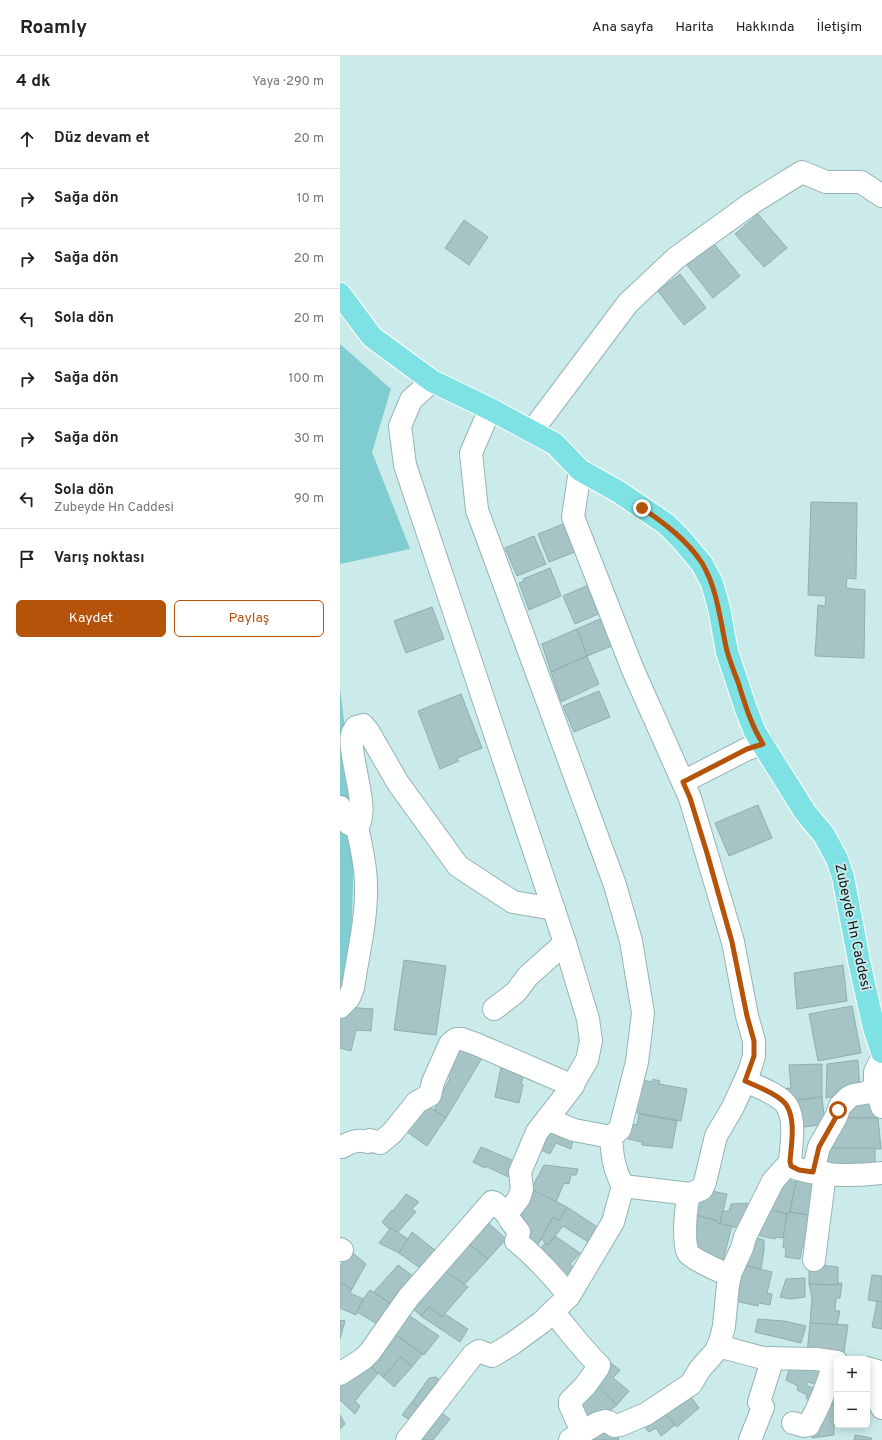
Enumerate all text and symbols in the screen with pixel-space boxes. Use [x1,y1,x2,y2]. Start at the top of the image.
text: Roamly [20,16,87,40]
text: Ana sayfa [592,19,653,36]
text: Harita [675,19,714,36]
text: Hakkında [736,19,794,36]
text: İletişim [816,19,862,36]
text: 4 dk [16,71,51,93]
text: Yaya · 290 m [252,74,324,90]
icon: ahead [16,128,38,150]
text: Düz devam et [54,129,150,148]
text: 20 m [294,131,324,147]
icon: right [16,188,38,210]
text: Sağa dön [54,189,119,208]
text: 10 m [297,191,324,207]
icon: right [16,248,38,270]
text: Sağa dön [54,249,119,268]
text: 20 m [294,251,324,267]
icon: left [16,308,38,330]
text: Sola dön [54,309,114,328]
text: 20 m [294,311,324,327]
icon: right [16,368,38,390]
text: Sağa dön [54,369,119,388]
text: 100 m [288,371,324,387]
icon: right [16,428,38,450]
text: Sağa dön [54,429,119,448]
text: 30 m [294,431,324,447]
text: Sola dön [54,481,114,500]
icon: left [16,488,38,510]
text: 90 m [294,491,324,507]
route end [633,499,651,517]
text: Zubeyde Hn Caddesi [54,500,174,516]
icon: arrive [16,548,38,570]
text: Varış noktası [54,549,145,568]
button: Kaydet [16,600,166,637]
button: Paylaş [174,600,324,637]
street label: Zubeyde Hn Caddesi [830,862,874,992]
route start [829,1101,847,1119]
map controls [834,1356,870,1428]
button: + [834,1356,870,1392]
button: − [834,1392,870,1428]

